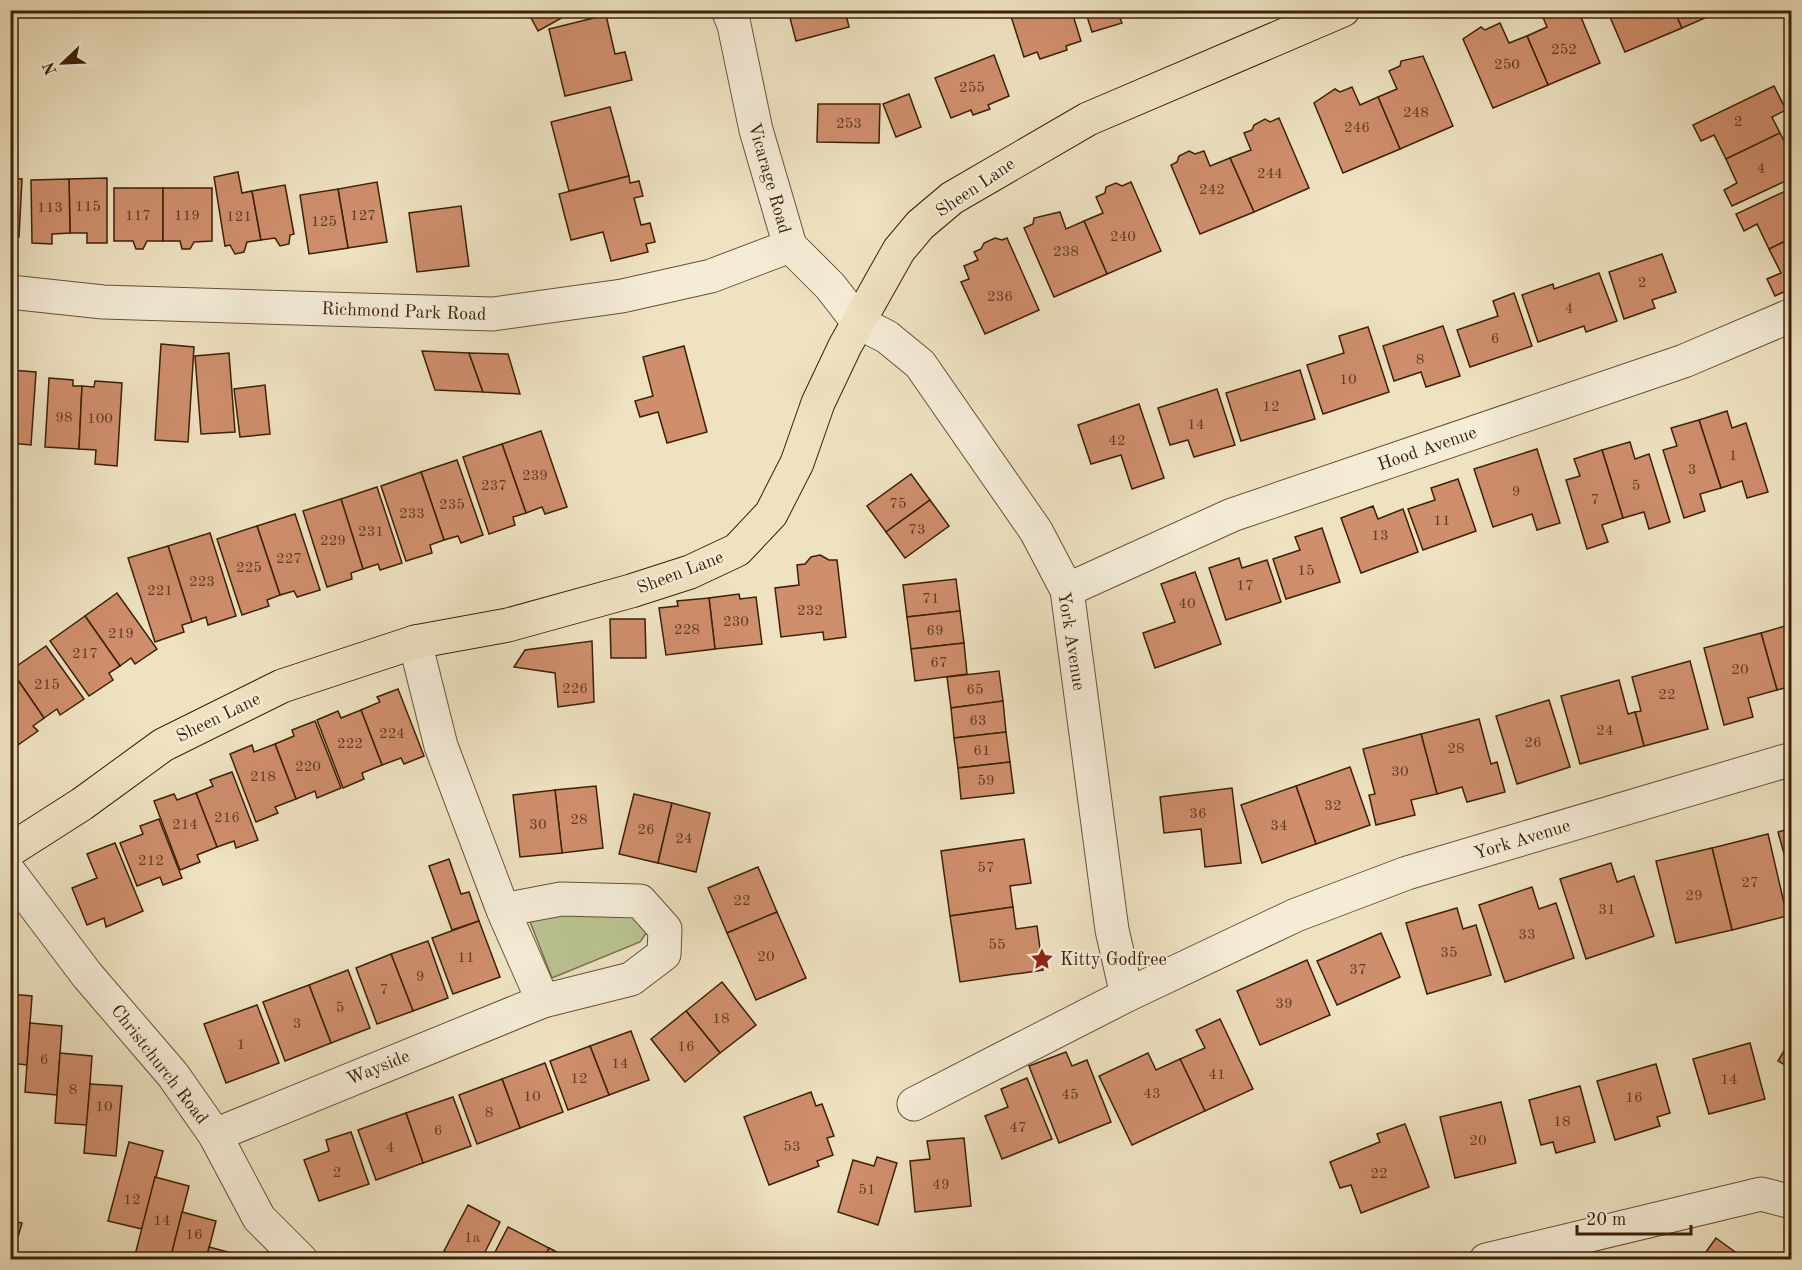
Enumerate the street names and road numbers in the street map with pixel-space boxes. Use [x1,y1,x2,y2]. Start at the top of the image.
street label: Vicarage Road [745,121,793,236]
street label: Sheen Lane [933,155,1018,221]
street label: Richmond Park Road [321,300,487,324]
street label: Hood Avenue [1375,424,1479,474]
street label: Sheen Lane [635,548,726,598]
street label: York Avenue [1054,591,1088,692]
street label: Sheen Lane [173,690,263,746]
street label: York Avenue [1472,817,1573,863]
street label: Christchurch Road [107,1002,211,1128]
street label: Wayside [344,1047,412,1089]

